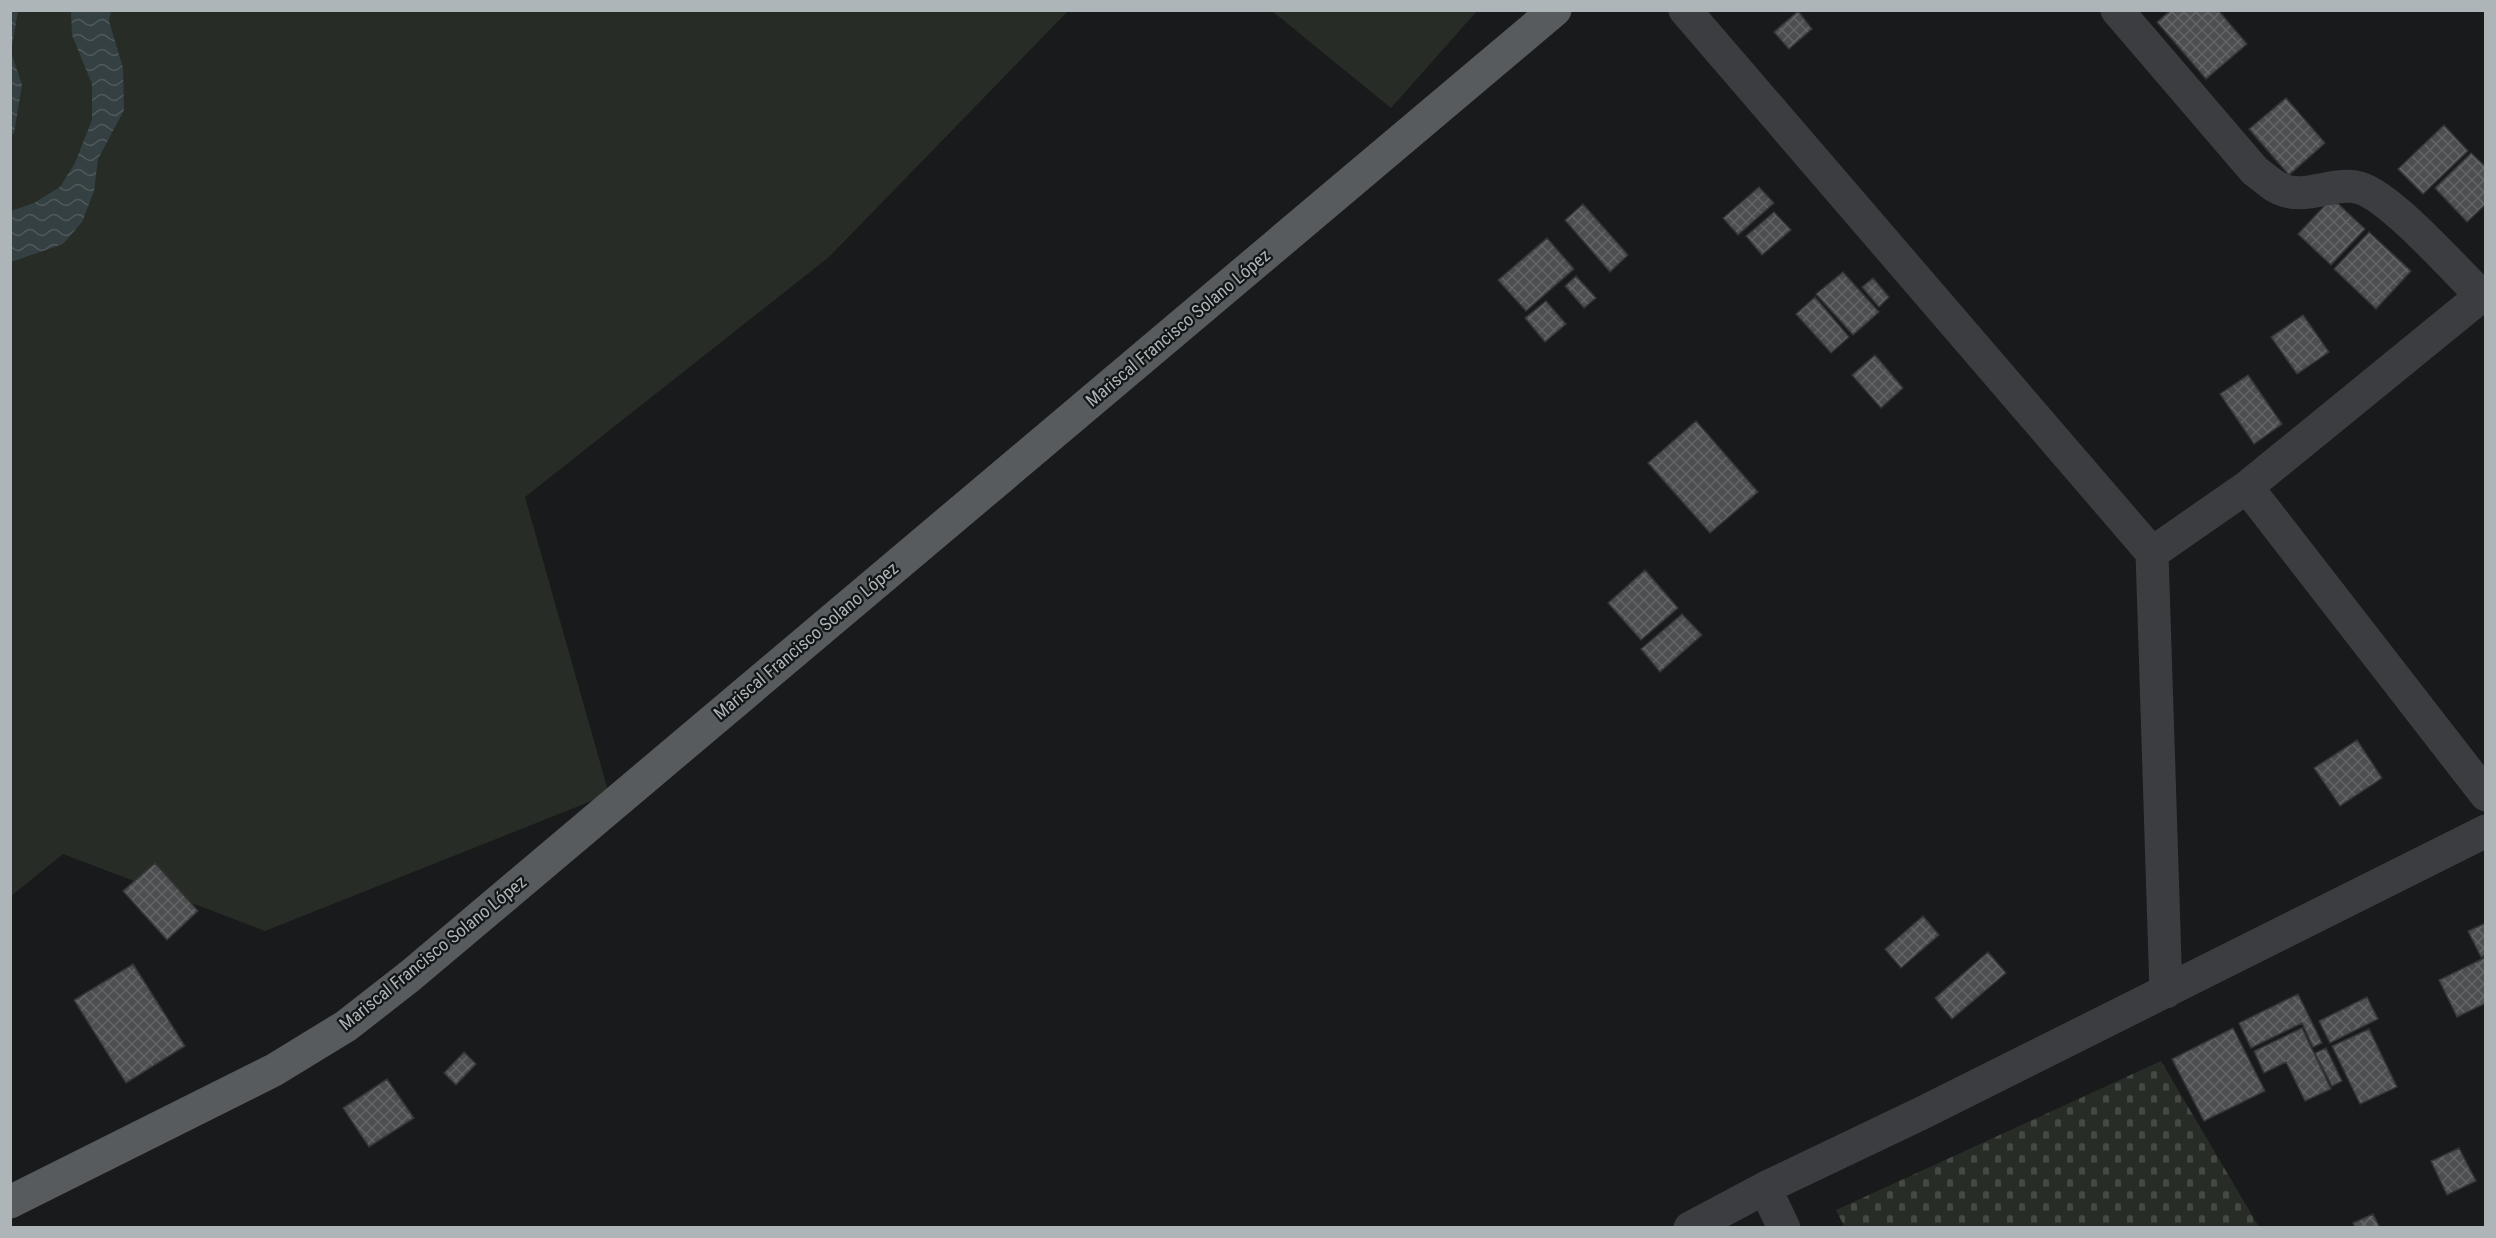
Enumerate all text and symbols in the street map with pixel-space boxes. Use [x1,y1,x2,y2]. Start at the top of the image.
street label: Mariscal Francisco Solano López [1081,244,1274,411]
street label: Mariscal Francisco Solano López [709,557,902,724]
street label: Mariscal Francisco Solano López [335,871,530,1034]

